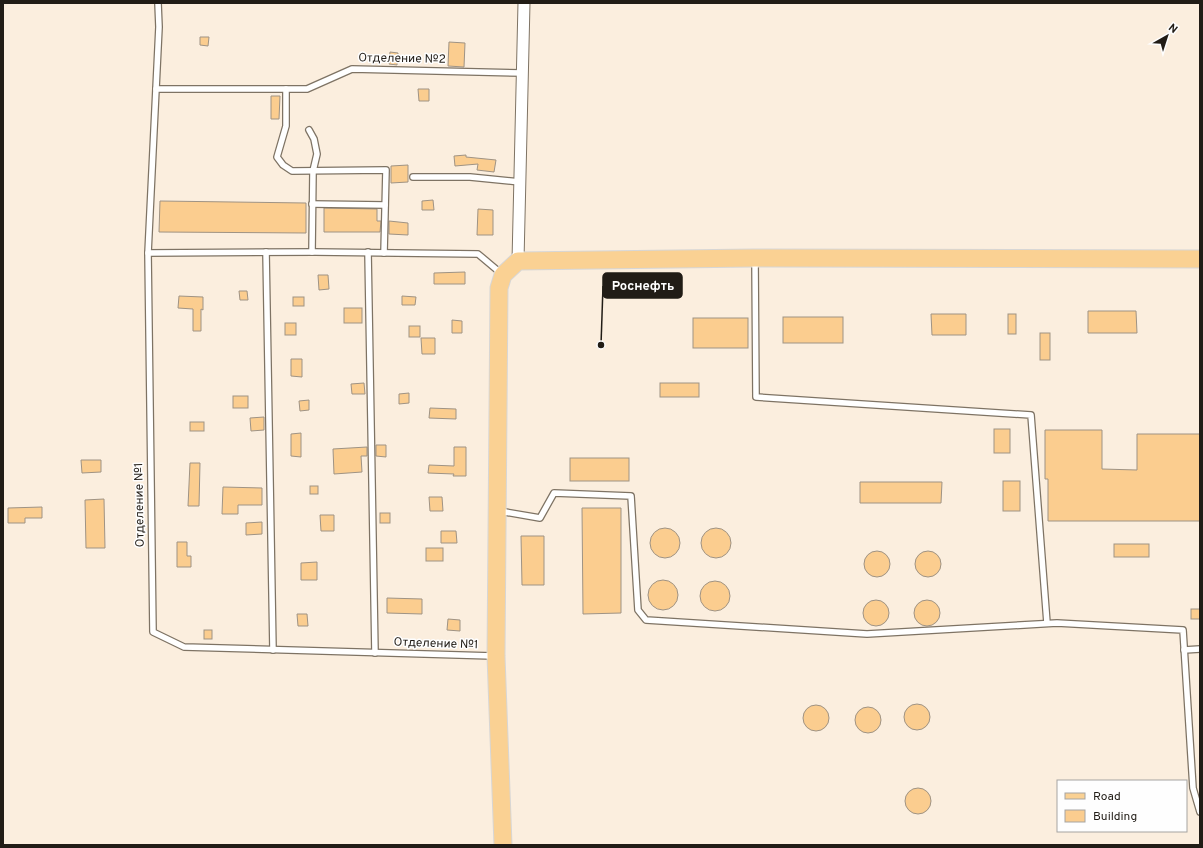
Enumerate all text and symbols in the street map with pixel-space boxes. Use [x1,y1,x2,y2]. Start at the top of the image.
north arrow [1147,16,1187,56]
text: N [1165,21,1180,37]
street label: Отделение №2 [358,50,446,68]
callout: Роснефть [603,273,682,298]
text: Роснефть [612,279,674,295]
street label: Отделение №1 [131,462,149,548]
street label: Отделение №1 [393,635,479,653]
legend [1057,780,1187,832]
text: Road [1093,789,1121,805]
text: Building [1093,809,1137,825]

